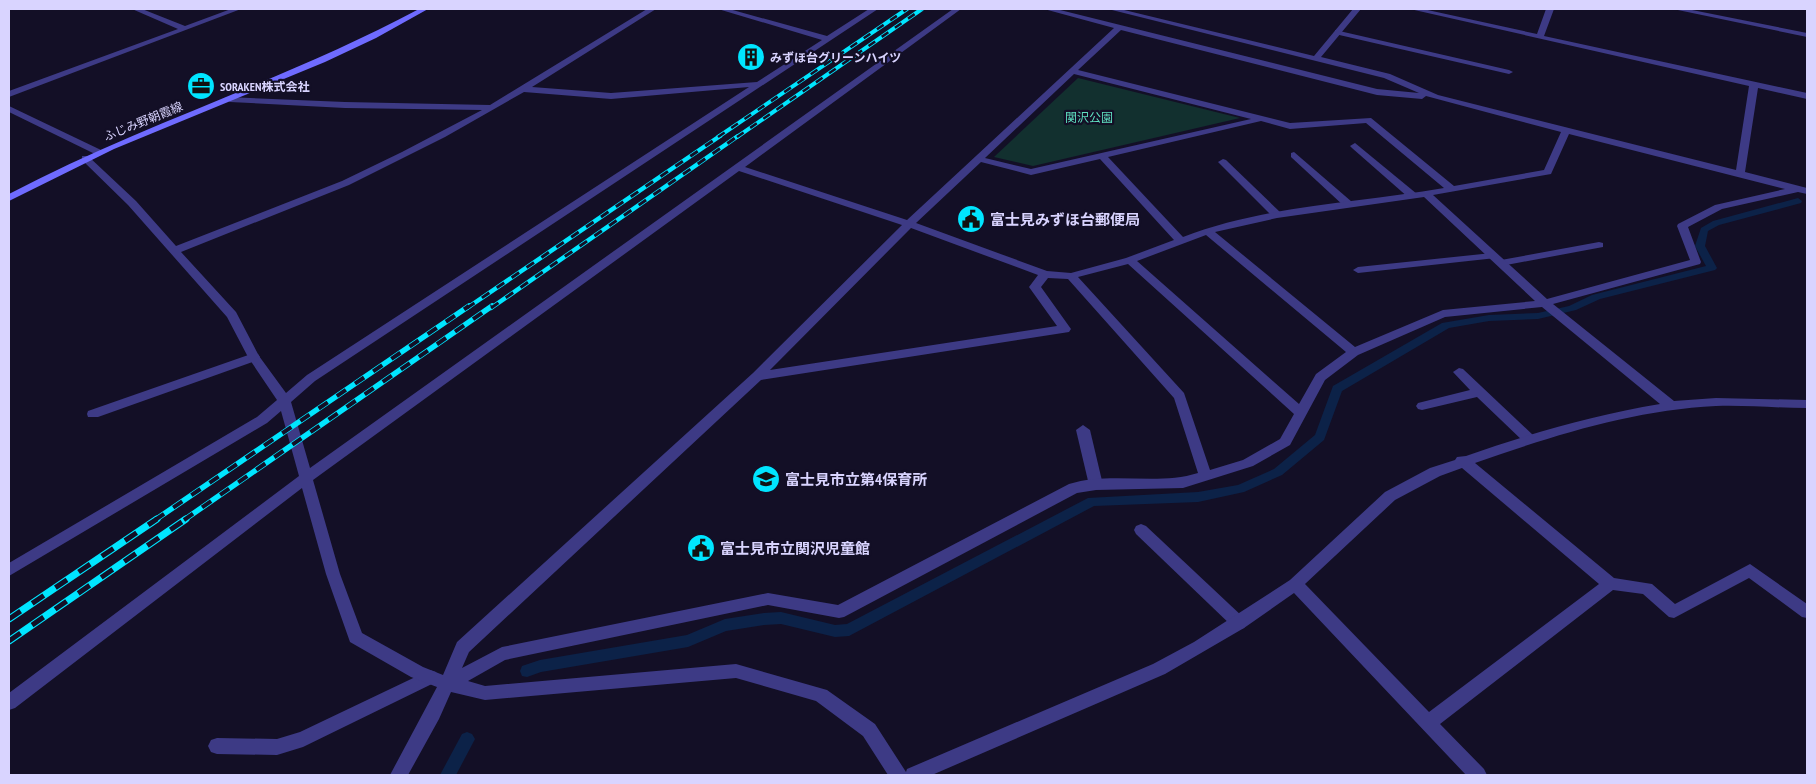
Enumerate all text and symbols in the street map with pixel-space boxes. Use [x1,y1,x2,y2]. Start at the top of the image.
building icon: みずほ台グリーンハイツ [736,42,766,72]
place label: みずほ台グリーンハイツ [770,50,901,65]
office icon: SORAKEN株式会社 [186,71,216,101]
place label: SORAKEN株式会社 [220,79,309,94]
street label: ふじみ野朝霞線 [101,98,185,144]
park label: 関沢公園 [1065,110,1113,125]
public building icon: 富士見みずほ台郵便局 [956,204,986,234]
place label: 富士見みずほ台郵便局 [990,210,1140,229]
school or university icon: 富士見市立第4保育所 [751,464,781,494]
place label: 富士見市立第4保育所 [785,470,927,489]
public building icon: 富士見市立関沢児童館 [686,533,716,563]
place label: 富士見市立関沢児童館 [720,539,870,558]

